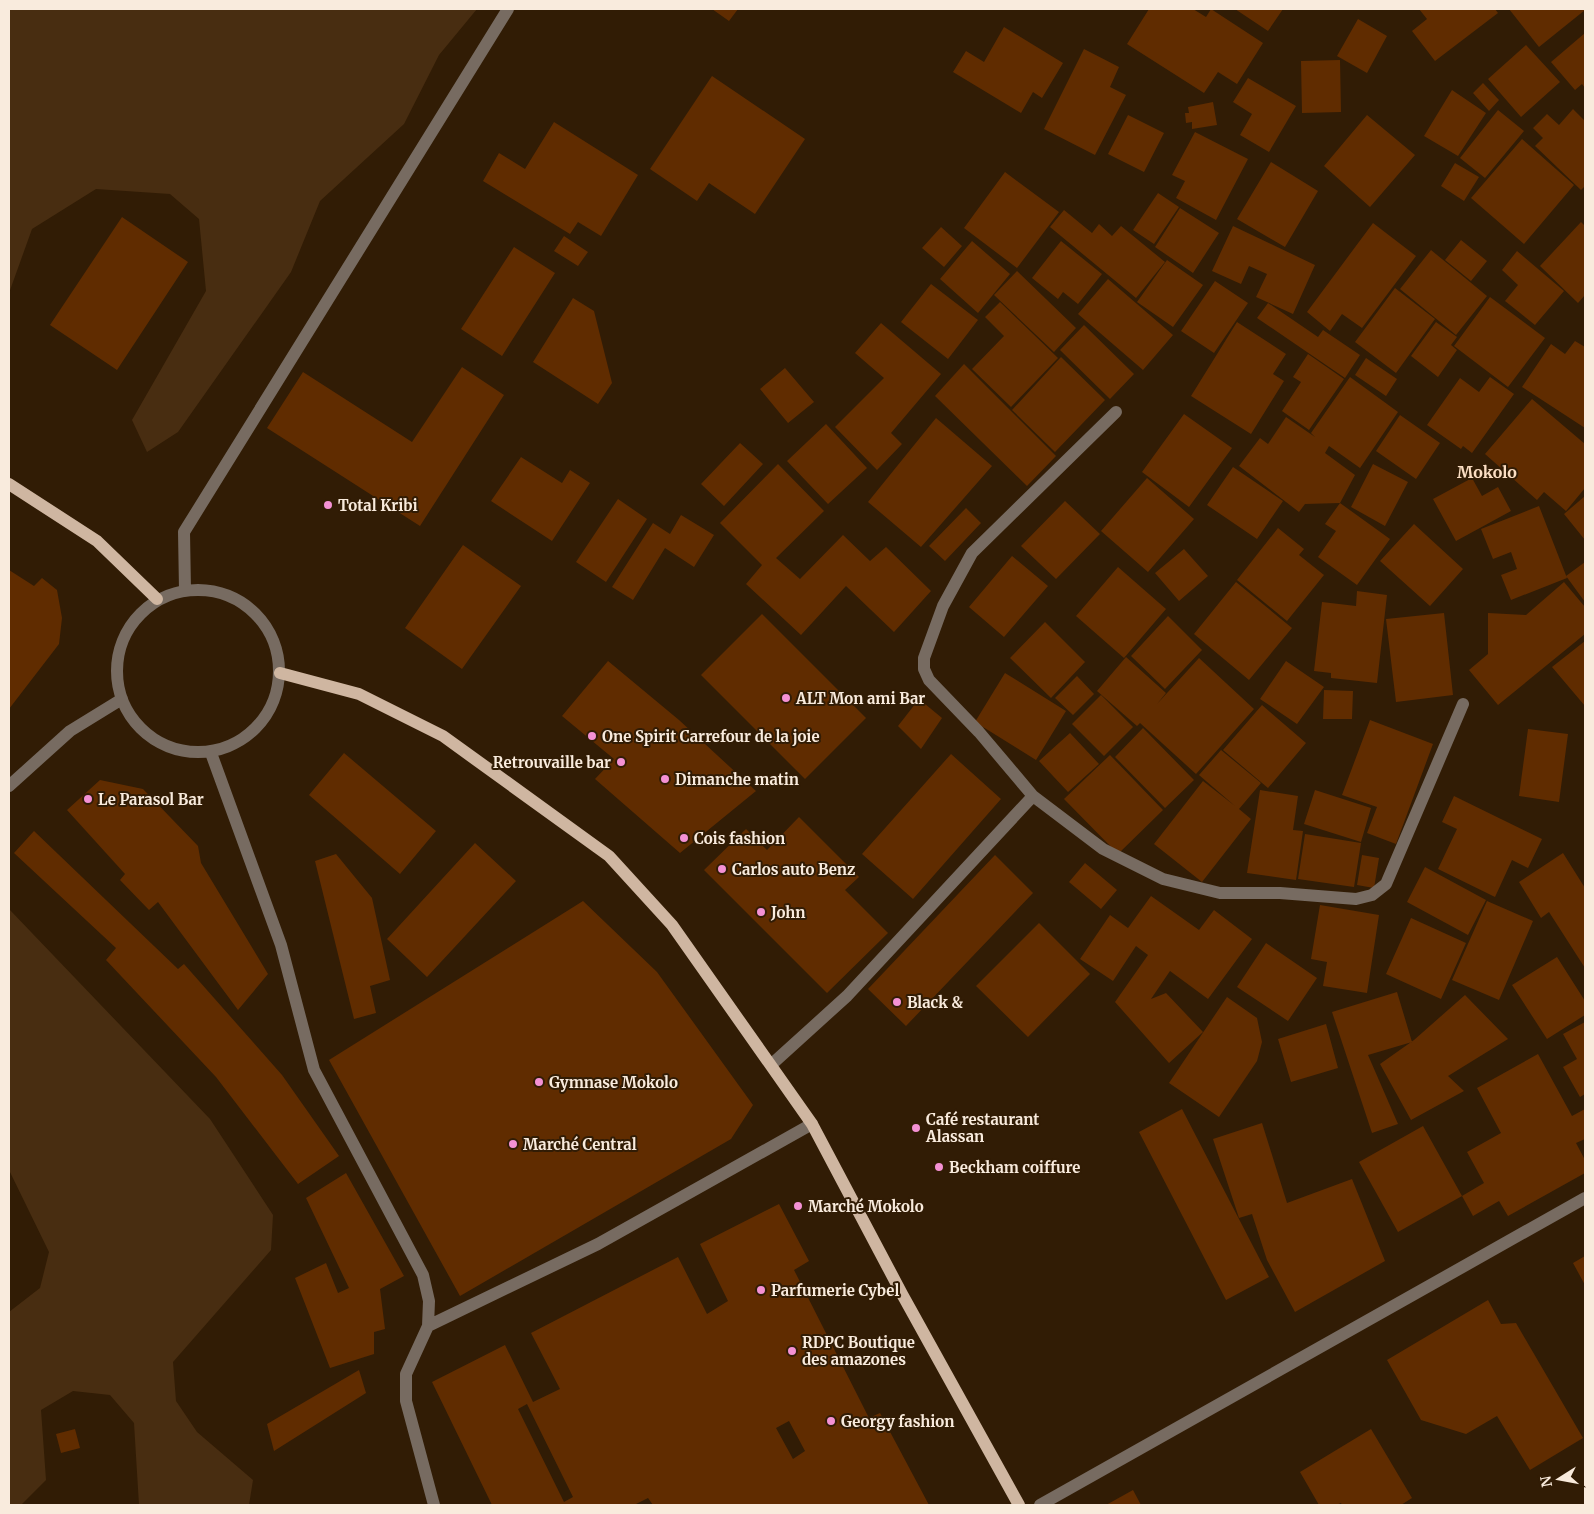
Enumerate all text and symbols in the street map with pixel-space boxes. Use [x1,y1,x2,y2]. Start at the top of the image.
district label: Mokolo [1457,462,1517,482]
place label: Total Kribi [338,496,418,515]
marker: Total Kribi [322,499,334,511]
place label: ALT Mon ami Bar [795,689,925,708]
marker: ALT Mon ami Bar [780,692,792,704]
place label: One Spirit Carrefour de la joie [602,727,820,746]
marker: One Spirit Carrefour de la joie [586,730,598,742]
place label: Retrouvaille bar [493,753,611,772]
marker: Retrouvaille bar [615,756,627,768]
place label: Dimanche matin [675,770,799,789]
marker: Dimanche matin [659,773,671,785]
place label: Le Parasol Bar [98,790,204,809]
marker: Le Parasol Bar [82,793,94,805]
place label: Cois fashion [694,829,785,848]
marker: Cois fashion [678,832,690,844]
place label: Carlos auto Benz [732,860,855,879]
marker: Carlos auto Benz [716,863,728,875]
place label: John [770,903,805,922]
marker: John [755,906,767,918]
place label: Black & [907,993,963,1012]
marker: Black & [891,996,903,1008]
place label: Gymnase Mokolo [549,1073,678,1092]
marker: Gymnase Mokolo [533,1076,545,1088]
place label: Café restaurant Alassan [925,1110,1039,1146]
marker: Café restaurant Alassan [910,1122,922,1134]
place label: Marché Central [523,1135,637,1154]
marker: Marché Central [507,1138,519,1150]
place label: Beckham coiffure [949,1158,1080,1177]
marker: Beckham coiffure [933,1161,945,1173]
place label: Marché Mokolo [808,1197,924,1216]
marker: Marché Mokolo [792,1200,804,1212]
place label: Parfumerie Cybel [771,1281,899,1300]
marker: Parfumerie Cybel [755,1284,767,1296]
place label: RDPC Boutique des amazones [802,1333,915,1369]
marker: RDPC Boutique des amazones [786,1345,798,1357]
place label: Georgy fashion [841,1412,954,1431]
marker: Georgy fashion [825,1415,837,1427]
north arrow [1534,1454,1584,1504]
text: N [1536,1474,1556,1489]

